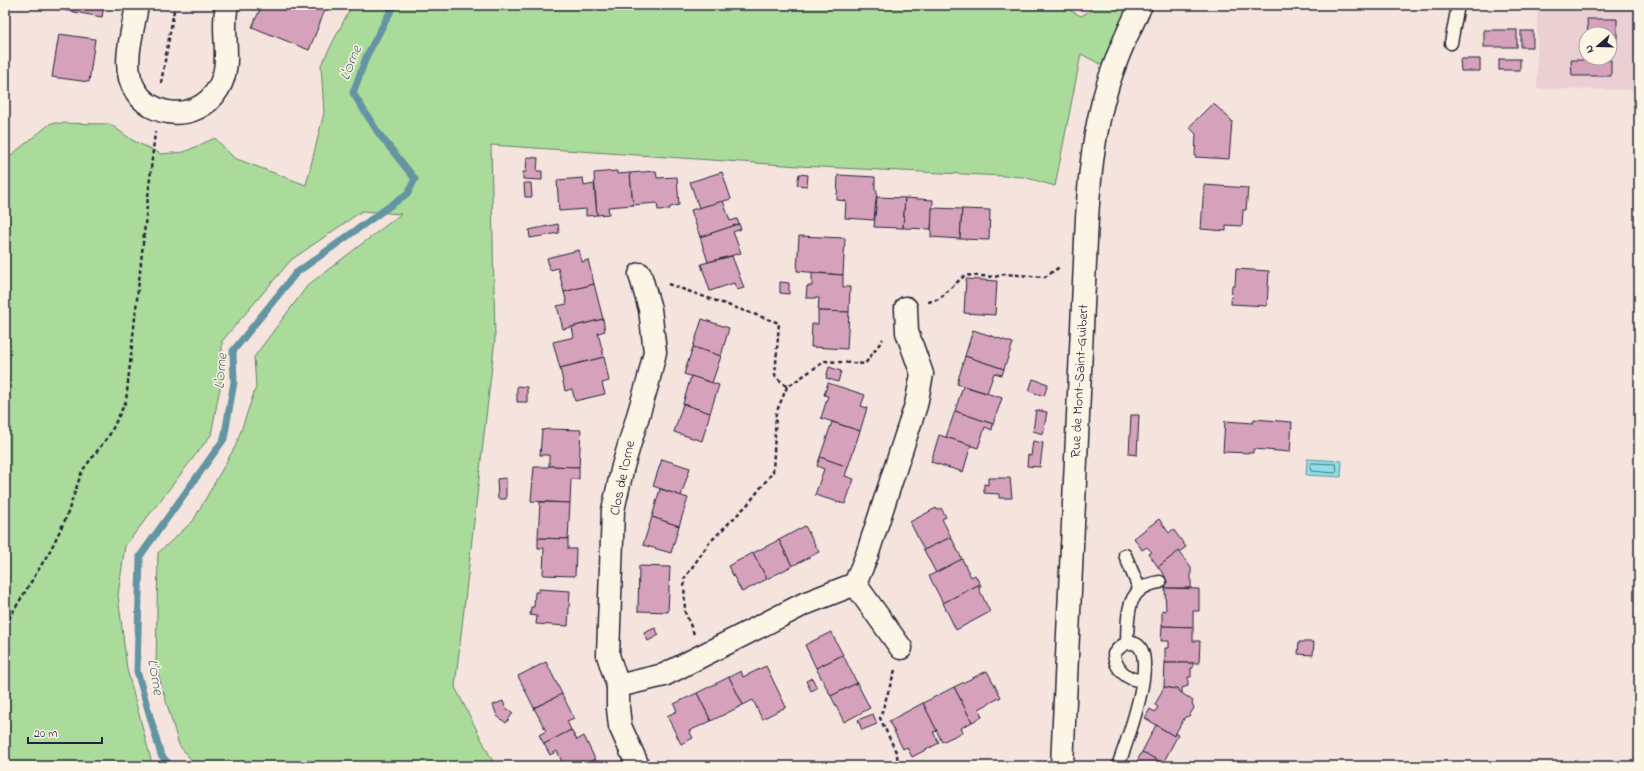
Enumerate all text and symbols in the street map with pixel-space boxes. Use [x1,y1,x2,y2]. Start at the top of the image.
north arrow [1578,26,1618,66]
water label: L'Orne [334,41,368,84]
text: N [1581,43,1598,55]
street label: Rue de Mont-Saint-Guibert [1065,303,1095,458]
water label: L'Orne [208,351,234,390]
street label: Clos de l'Orne [605,438,641,517]
water label: L'Orne [141,657,169,698]
scale bar [28,719,102,745]
text: 20 m [34,725,57,743]

